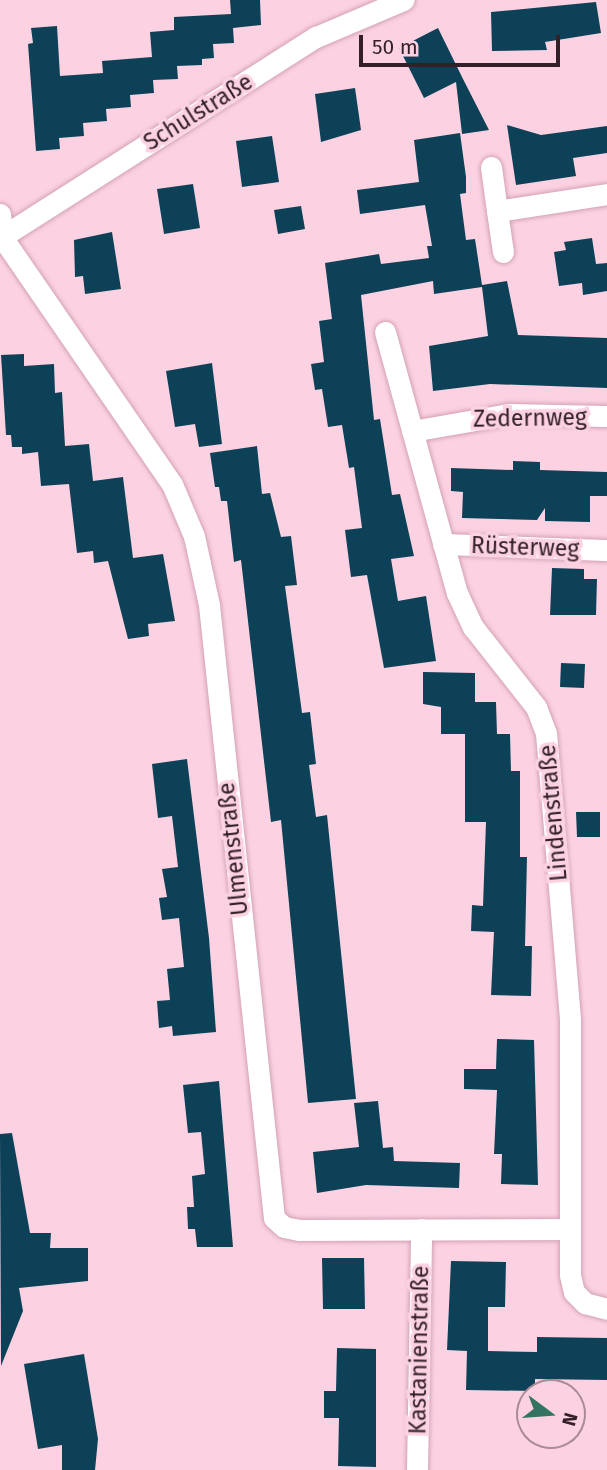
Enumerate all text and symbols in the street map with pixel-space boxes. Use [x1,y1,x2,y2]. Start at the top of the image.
scale bar [362,21,563,65]
text: 50 m [372,34,418,60]
street label: Schulstraße [139,68,257,156]
street label: Zedernweg [473,403,587,433]
street label: Rüsterweg [470,531,580,563]
street label: Lindenstraße [533,744,573,882]
street label: Ulmenstraße [212,781,254,917]
street label: Kastanienstraße [404,1265,434,1435]
north arrow [516,1379,586,1449]
text: N [557,1410,583,1429]

